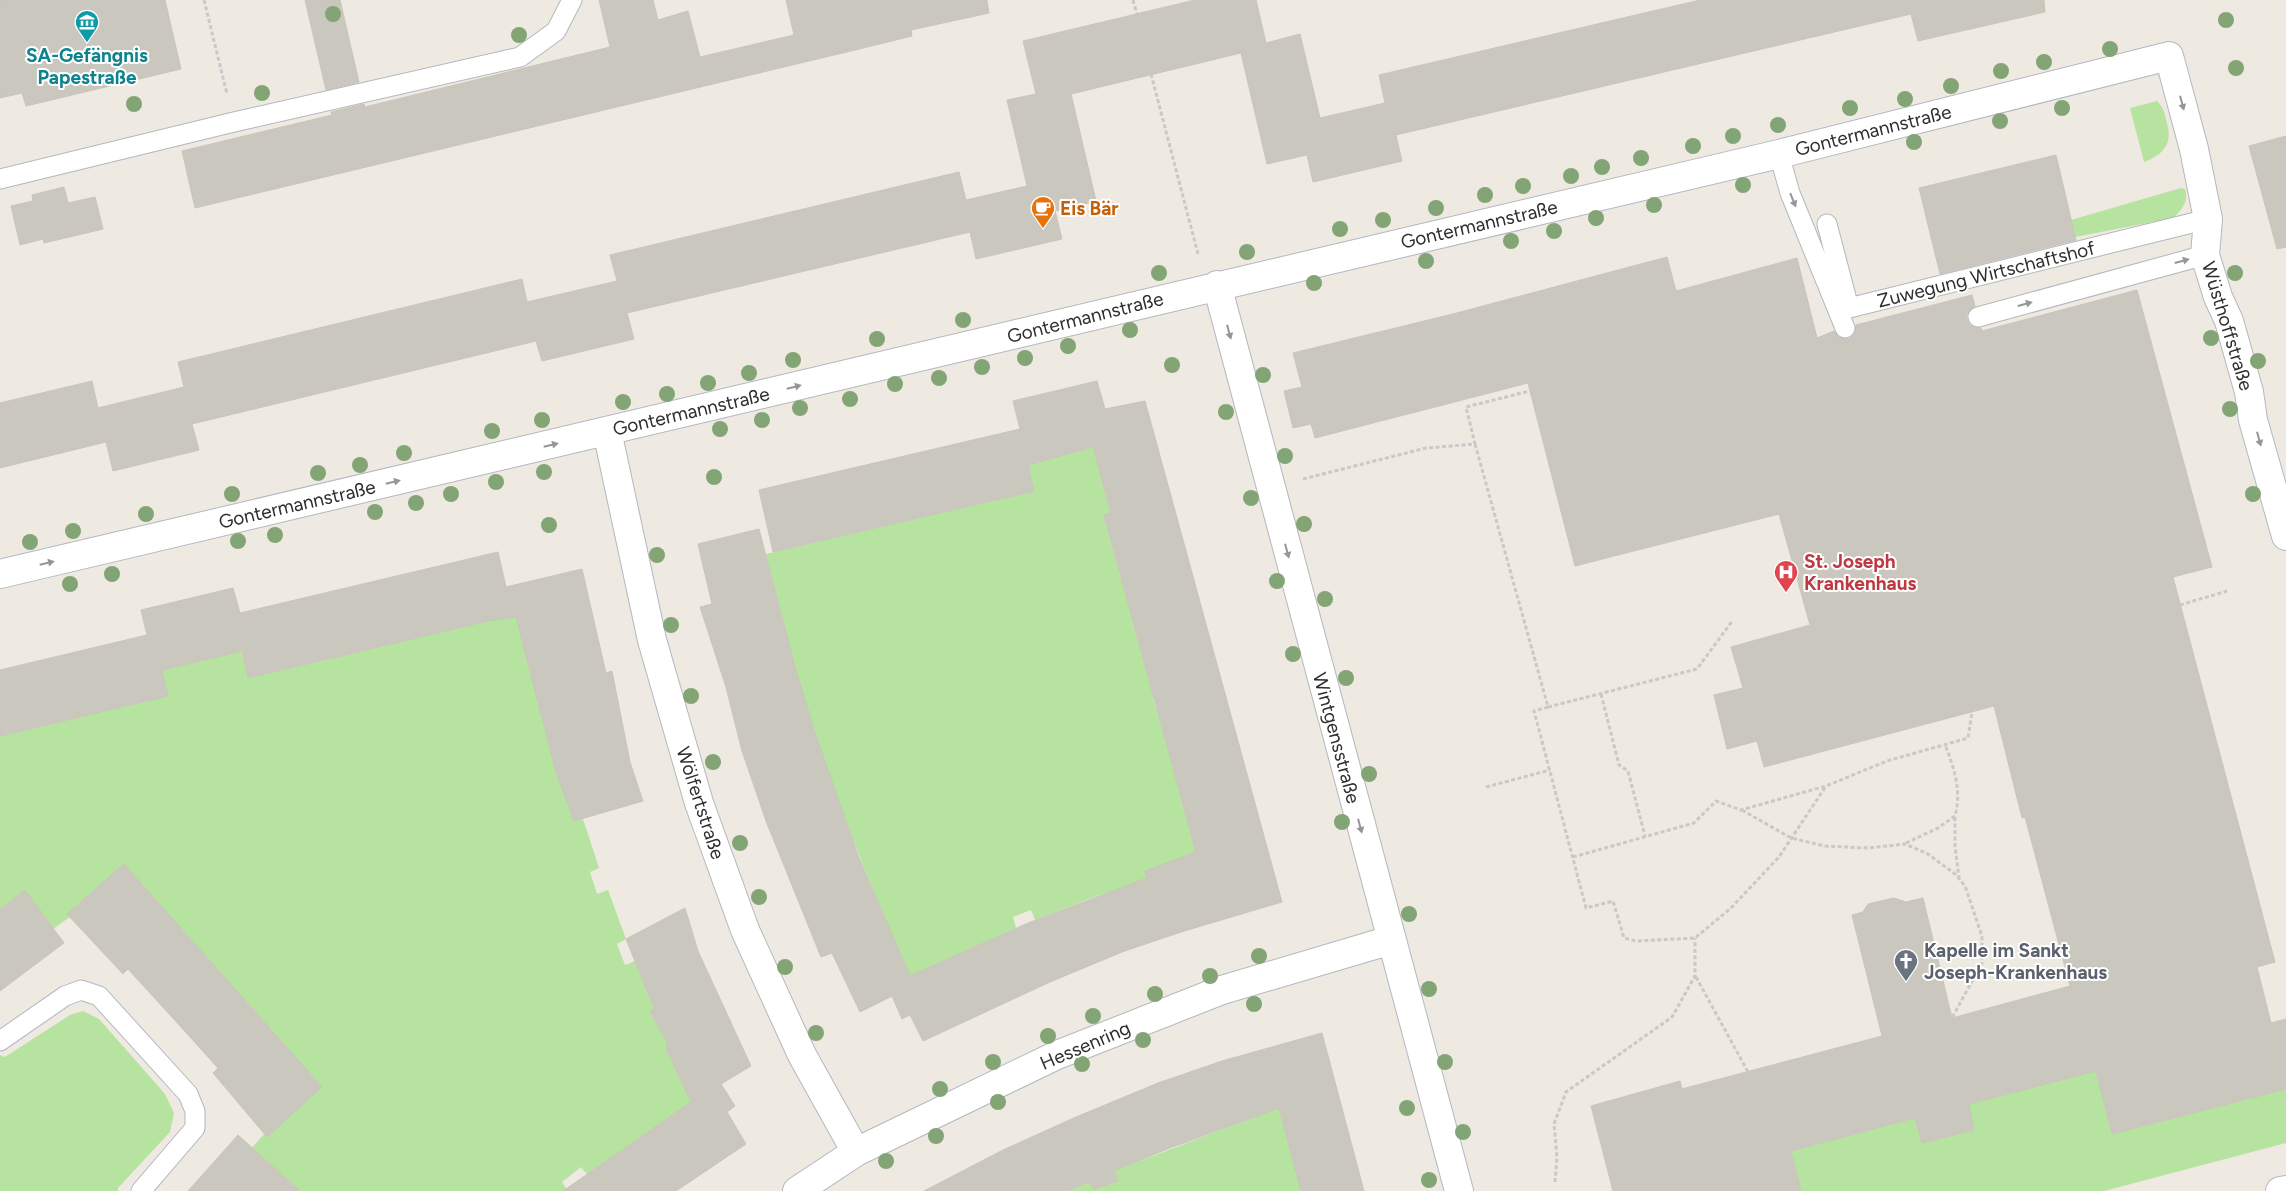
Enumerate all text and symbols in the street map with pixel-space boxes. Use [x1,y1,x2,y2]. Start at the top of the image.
museum icon: SA-Gefängnis Papestraße [74,9,100,43]
place label: SA-Gefängnis Papestraße [26,44,148,89]
one-way arrow [2178,95,2186,110]
street label: Gontermannstraße [1793,100,1954,161]
one-way arrow [1789,193,1797,208]
cafe icon: Eis Bär [1030,195,1056,229]
street label: Gontermannstraße [1398,195,1560,254]
place label: Eis Bär [1060,197,1118,220]
street label: Zuwegung Wirtschaftshof [1875,236,2097,313]
one-way arrow [2174,257,2189,265]
street label: Wüsthoffstraße [2197,259,2258,393]
street label: Gontermannstraße [1005,287,1166,348]
one-way arrow [2018,299,2033,307]
one-way arrow [1226,325,1234,340]
street label: Gontermannstraße [610,382,772,441]
one-way arrow [787,383,802,391]
one-way arrow [2255,432,2263,447]
one-way arrow [544,441,559,449]
street label: Gontermannstraße [216,475,378,534]
one-way arrow [386,478,401,486]
one-way arrow [1284,543,1292,558]
place label: St. Joseph Krankenhaus [1804,550,1916,595]
one-way arrow [40,559,55,567]
hospital icon: St. Joseph Krankenhaus [1773,559,1799,593]
street label: Wintgensstraße [1308,670,1365,806]
street label: Wölfertstraße [672,744,730,862]
one-way arrow [1357,819,1365,834]
place label: Kapelle im Sankt Joseph-Krankenhaus [1924,939,2107,984]
church icon: Kapelle im Sankt Joseph-Krankenhaus [1893,948,1919,982]
street label: Hessenring [1037,1016,1134,1075]

